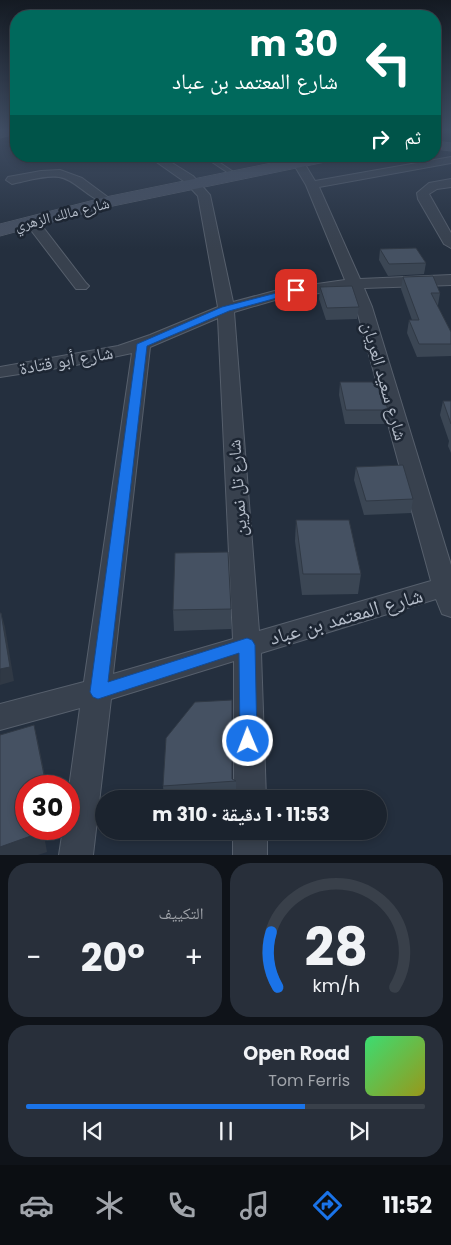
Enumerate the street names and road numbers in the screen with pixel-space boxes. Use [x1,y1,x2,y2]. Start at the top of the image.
street label: شارع مالك الزهري [12,192,112,238]
street label: شارع سعيد العريان [356,319,414,443]
street label: شارع أبو قتادة [17,339,115,381]
street label: شارع تل نمرين [221,439,253,537]
street label: شارع المعتمد بن عباد [266,580,426,652]

